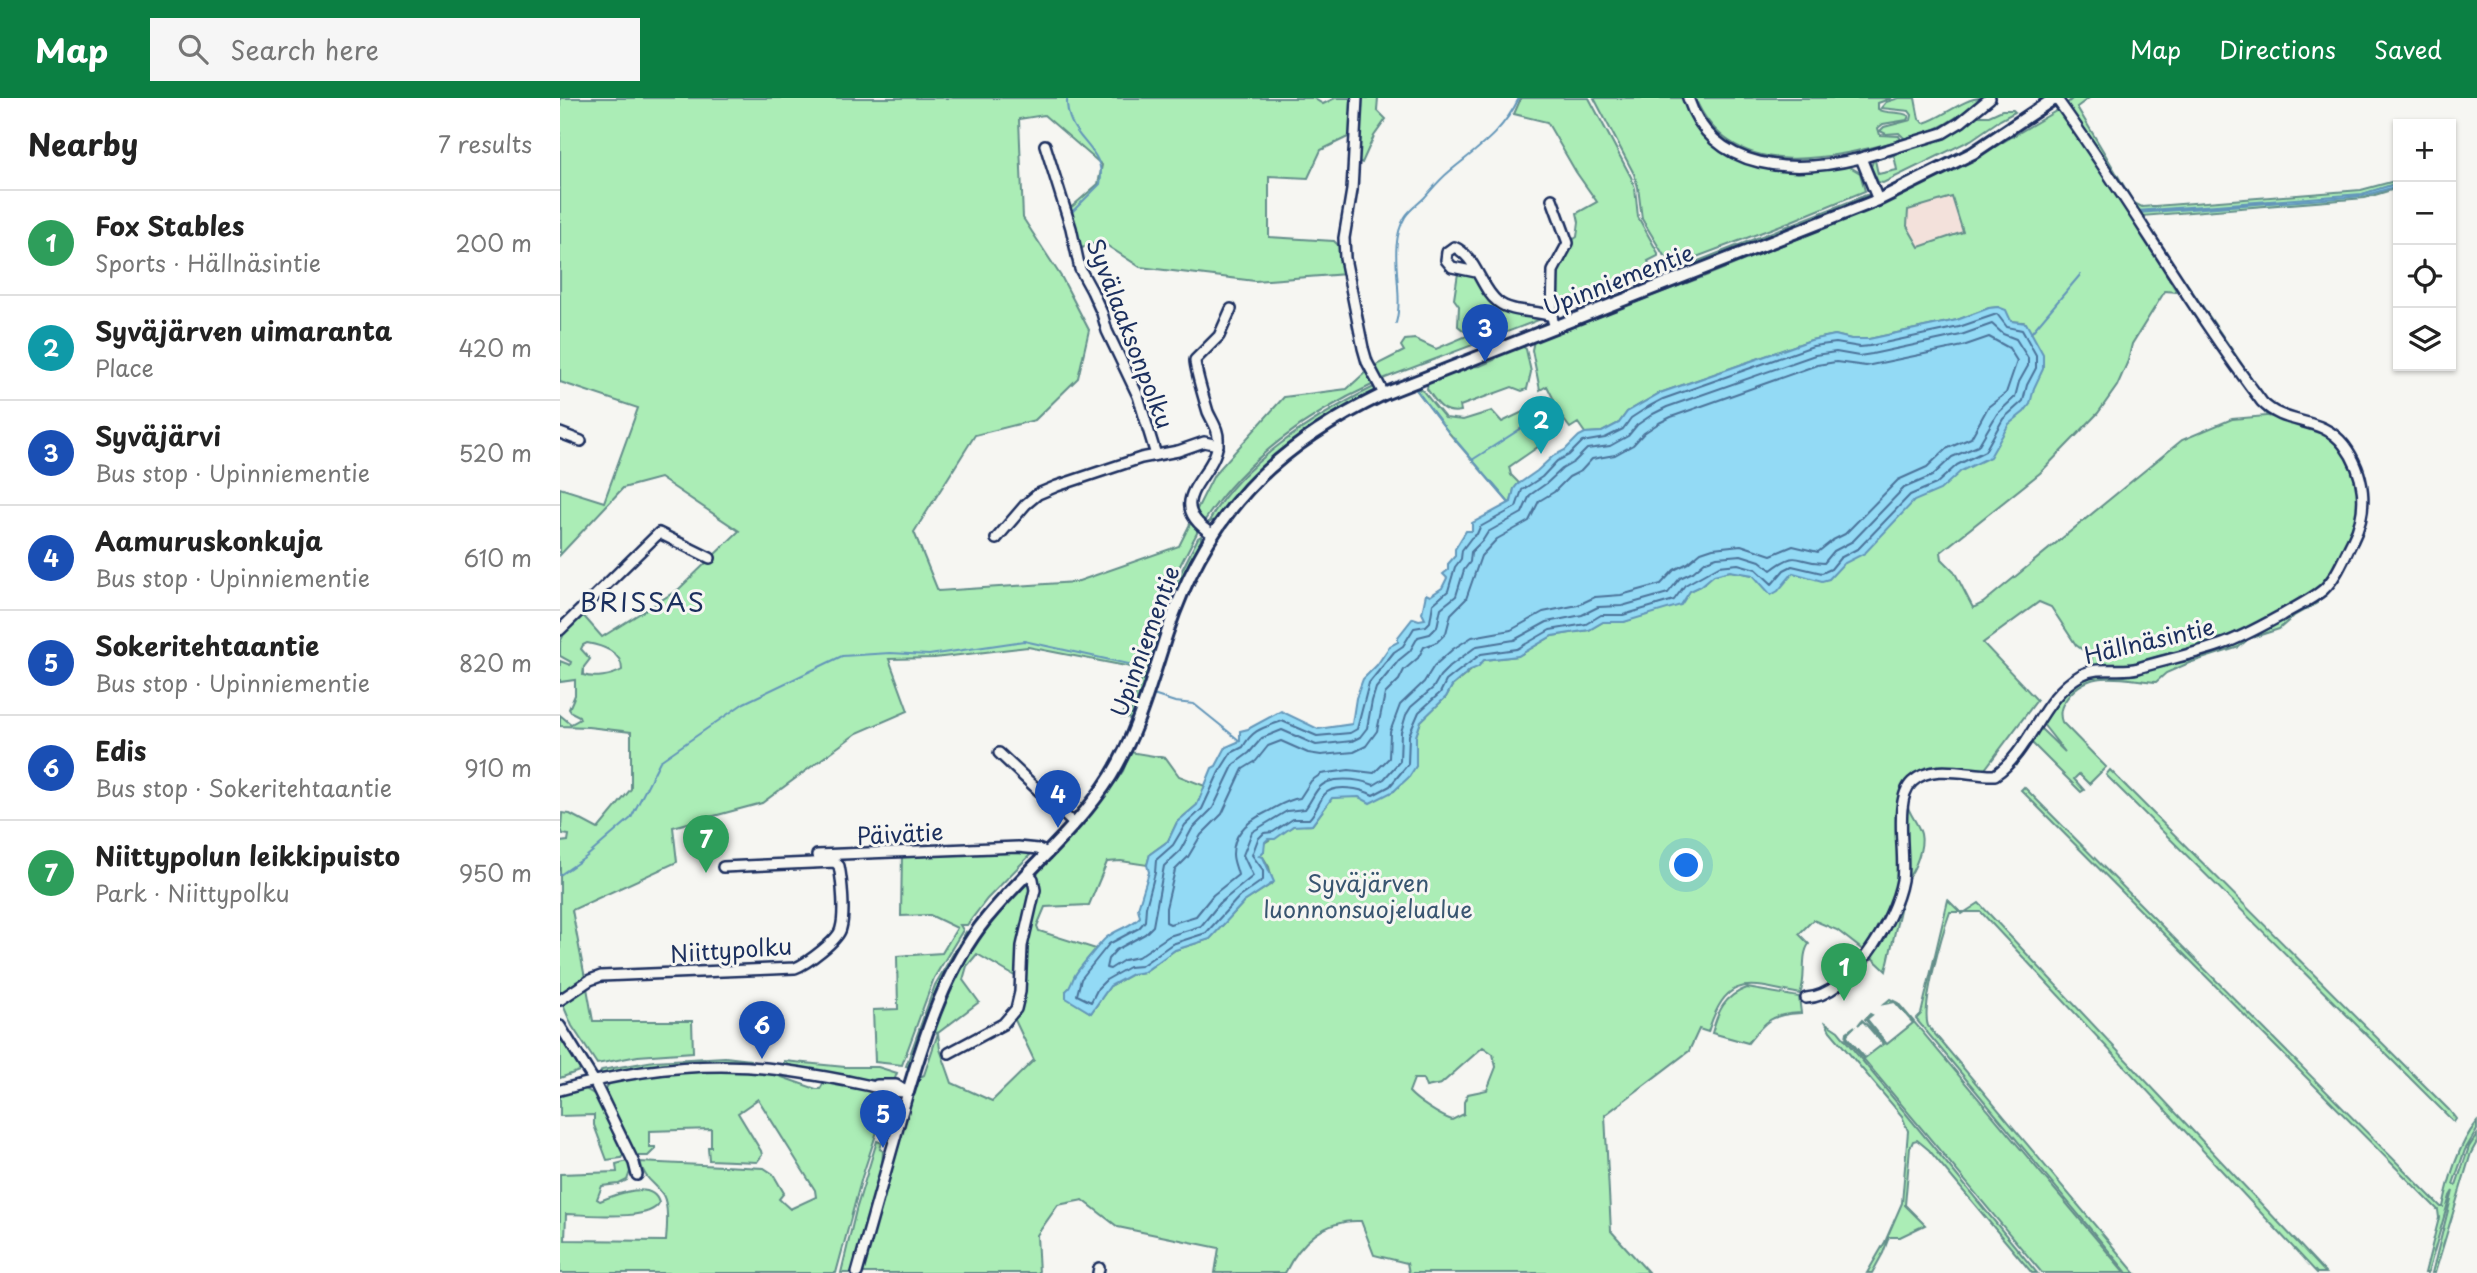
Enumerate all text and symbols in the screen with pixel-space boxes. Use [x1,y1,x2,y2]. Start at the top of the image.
search box [150,18,640,81]
text: Map [35,24,108,74]
icon: search [174,30,212,68]
text: Search here [230,30,379,69]
text: Map [2130,31,2181,67]
text: Directions [2219,31,2336,67]
text: Saved [2374,31,2442,67]
map controls [2393,119,2456,371]
button: + [2393,119,2456,182]
text: Nearby [28,121,138,166]
text: 7 results [438,126,532,161]
button: − [2393,182,2456,245]
text: Fox Stables [95,206,244,245]
text: 1 [46,225,57,260]
text: 200 m [455,225,532,260]
street label: Syvälaaksonpolku [1079,233,1183,433]
street label: Upinniementie [1538,234,1698,324]
text: Sports · Hällnäsintie [95,245,321,280]
button: locate [2393,245,2456,308]
pin: 3 [1462,304,1508,362]
button: layers [2393,308,2456,371]
text: Syväjärven uimaranta [95,311,392,350]
text: 2 [43,330,59,365]
text: 420 m [458,330,532,365]
text: Place [95,350,154,385]
pin: 2 [1518,396,1564,454]
text: Syväjärvi [95,416,221,455]
text: 3 [43,435,59,470]
text: 520 m [459,435,532,470]
text: Bus stop · Upinniementie [95,455,370,490]
text: Aamuruskonkuja [95,521,323,560]
text: 4 [43,540,59,575]
text: 610 m [464,540,532,575]
text: Bus stop · Upinniementie [95,560,370,595]
street label: Upinniementie [1100,560,1188,722]
district label: BRISSAS [580,582,706,621]
street label: Hällnäsintie [2080,608,2218,672]
text: Sokeritehtaantie [95,626,319,665]
text: 5 [44,645,58,680]
text: 820 m [459,645,532,680]
text: Bus stop · Upinniementie [95,665,370,700]
text: Edis [95,731,146,770]
text: 6 [43,750,59,785]
text: 910 m [464,750,532,785]
text: Bus stop · Sokeritehtaantie [95,770,392,805]
pin: 4 [1035,770,1081,828]
street label: Päivätie [856,813,944,853]
pin: 7 [683,815,729,873]
text: Niittypolun leikkipuisto [95,836,400,875]
your location [1669,848,1703,882]
text: 7 [44,855,58,890]
text: 950 m [459,855,532,890]
park label: Syväjärven luonnonsuojelualue [1263,865,1473,926]
text: Park · Niittypolku [95,875,290,910]
street label: Niittypolku [669,927,793,971]
pin: 1 [1821,943,1867,1001]
pin: 6 [739,1001,785,1059]
pin: 5 [860,1090,906,1148]

